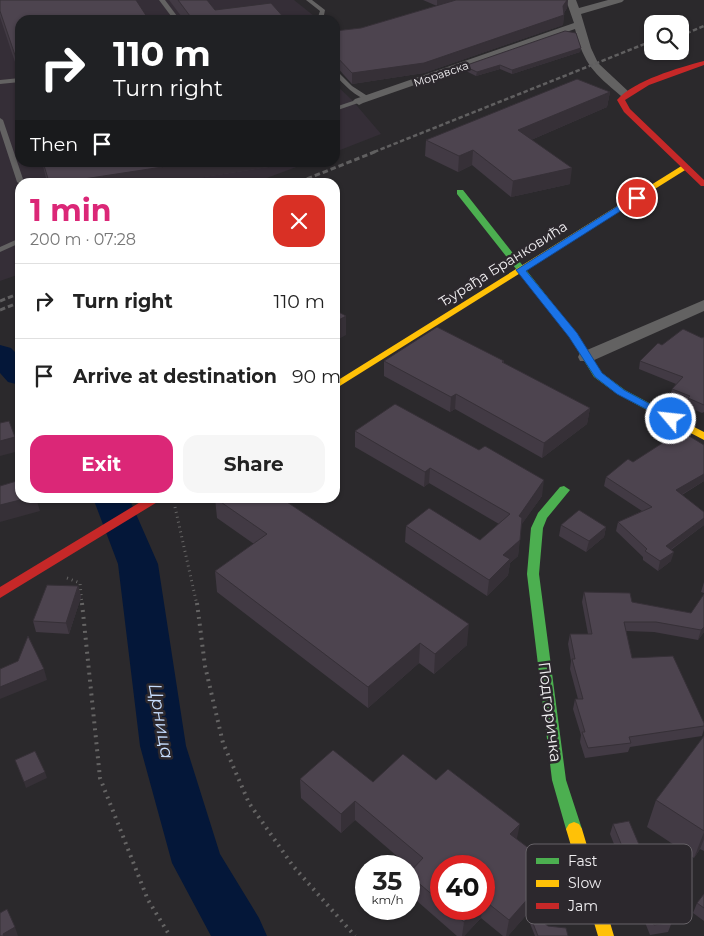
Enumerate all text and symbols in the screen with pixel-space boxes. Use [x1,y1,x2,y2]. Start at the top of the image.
map controls [644,15,689,60]
button: search [644,15,689,60]
text: 110 m [113,32,211,75]
icon: right [30,35,95,100]
street label: Моравска [412,58,470,90]
text: Turn right [113,75,223,102]
icon: arrive [88,130,116,158]
text: Then [30,133,78,156]
pin [616,177,658,219]
icon: arrive [623,184,651,212]
text: 1 min [30,192,111,229]
button: close [273,195,325,247]
street label: Ђурађа Бранковића [435,217,571,311]
text: 200 m · 07:28 [30,230,136,249]
icon: right [30,287,58,315]
text: Turn right [73,290,173,313]
text: 110 m [274,290,325,313]
icon: arrive [30,362,58,390]
text: Arrive at destination [73,365,277,388]
text: 90 m [292,365,341,388]
position arrow [644,392,696,444]
button: Exit [30,435,173,493]
button: Share [183,435,325,493]
street label: Подгоричка [534,661,566,763]
water label: Црница [144,681,178,761]
legend [526,844,692,924]
text: Fast [568,852,598,870]
speed limit sign: 40 [430,855,495,920]
text: 35 [373,866,402,896]
text: Slow [568,874,602,892]
text: km/h [371,892,404,907]
text: Jam [567,897,598,915]

